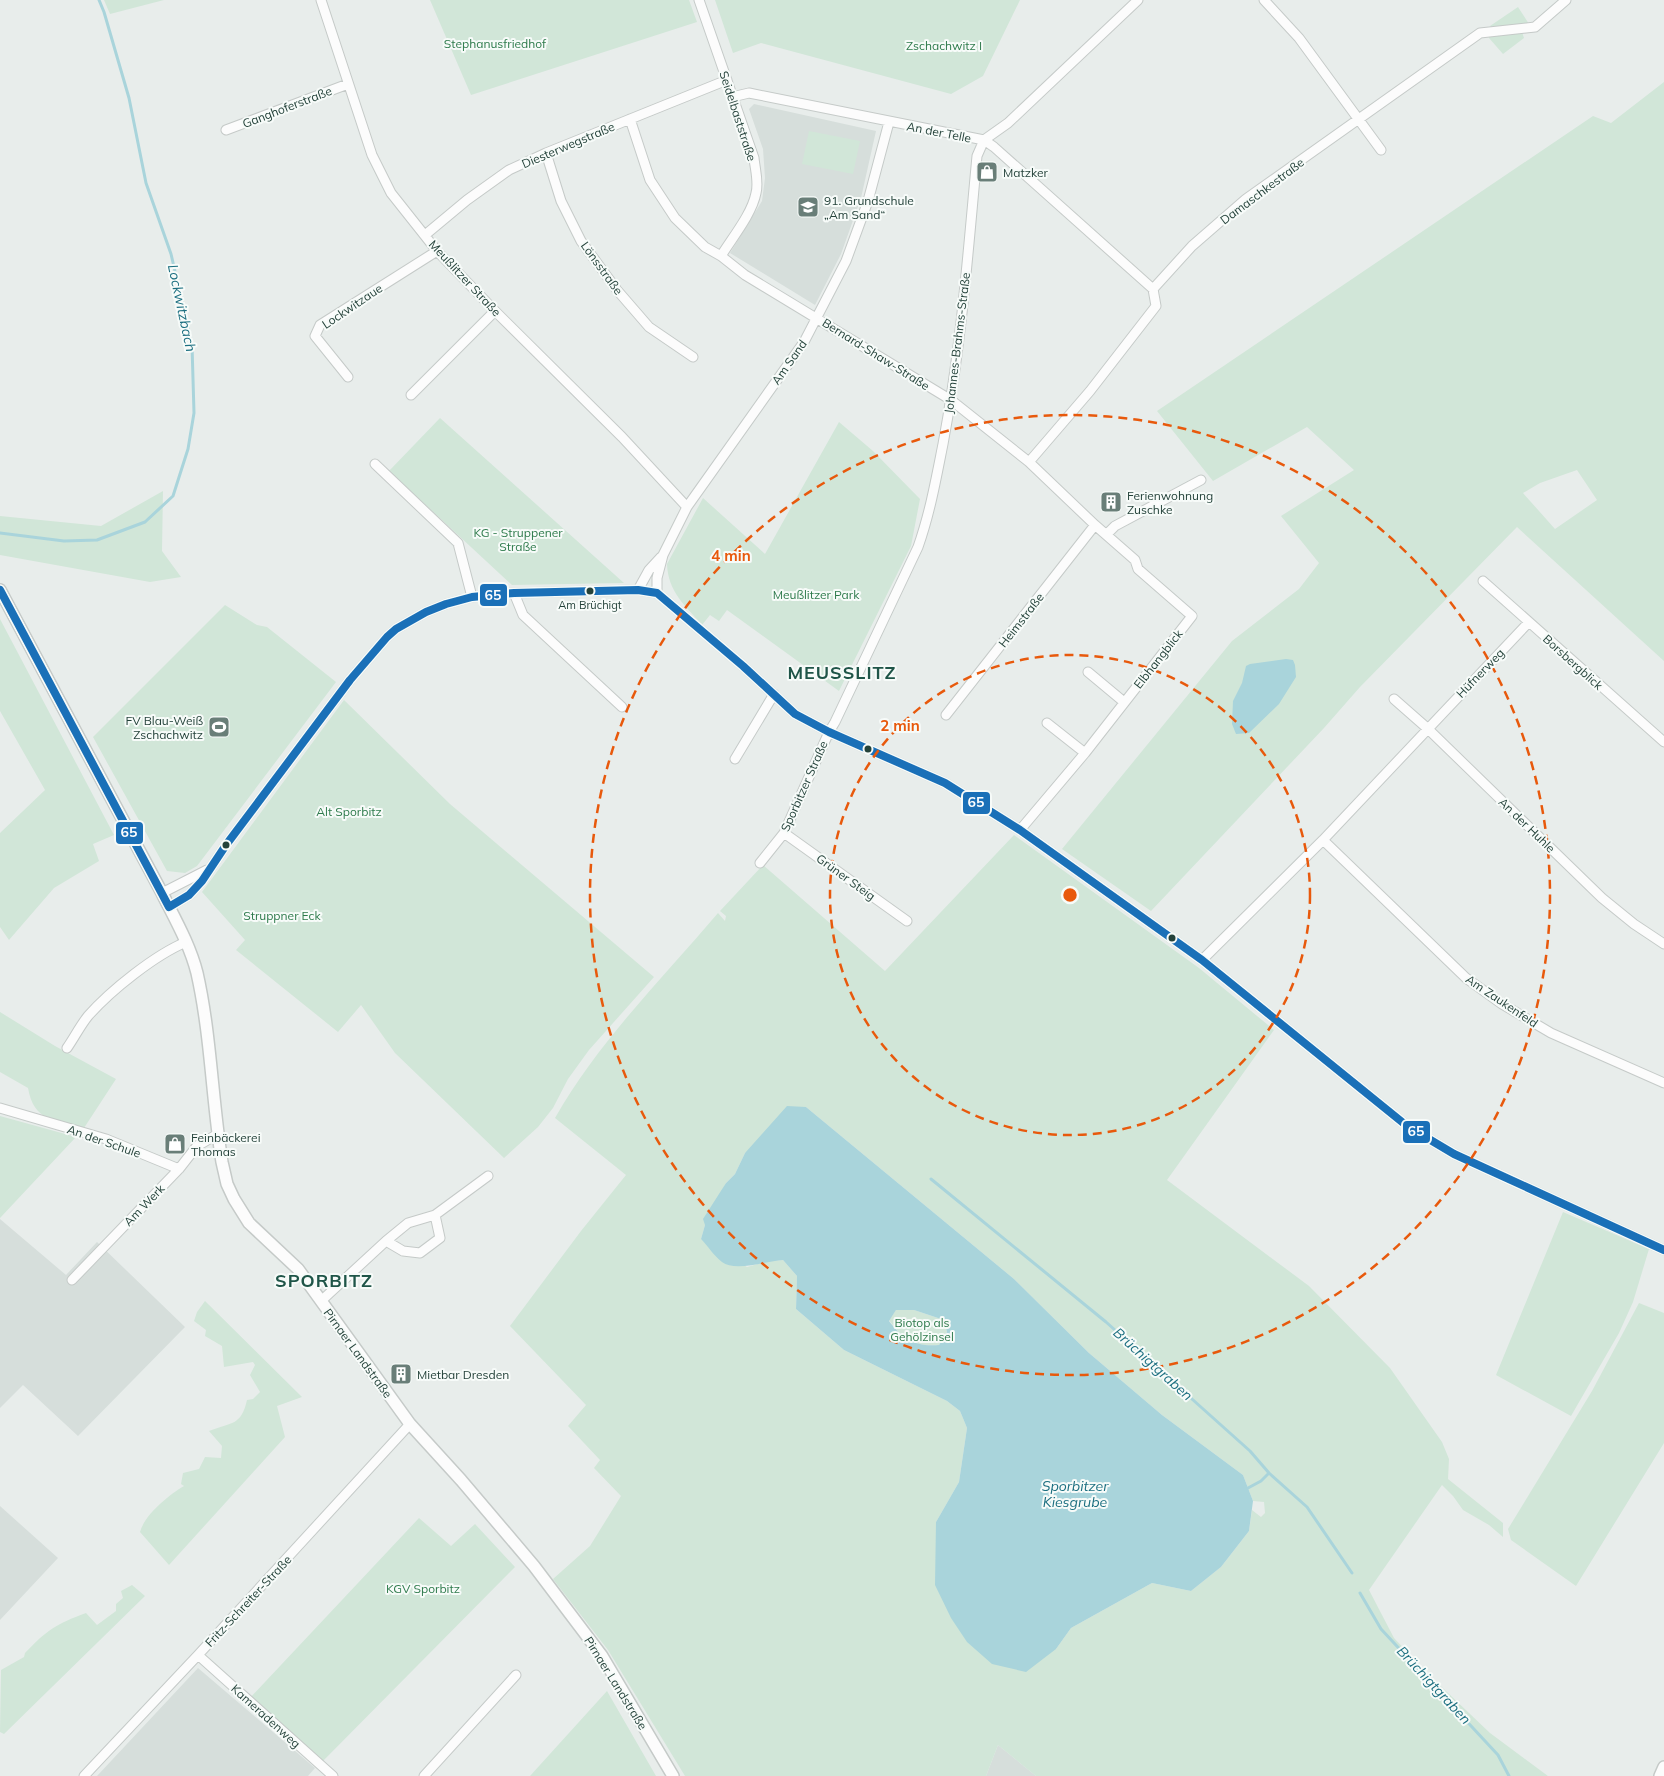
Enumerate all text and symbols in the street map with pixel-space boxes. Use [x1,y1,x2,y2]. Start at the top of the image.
park label: Stephanusfriedhof [444,36,547,51]
park label: Zschachwitz I [906,38,982,53]
street label: Seidelbaststraße [716,69,760,163]
street label: Ganghoferstraße [240,83,334,131]
street label: An der Telle [906,118,972,146]
street label: Diesterwegstraße [519,119,617,171]
street label: Damaschkestraße [1217,155,1307,227]
shop icon: Matzker [975,160,999,184]
place label: Matzker [1003,165,1048,180]
place label: 91. Grundschule „Am Sand“ [824,193,914,222]
school or university icon: 91. Grundschule „Am Sand“ [796,195,820,219]
street label: Meußlitzer Straße [426,237,504,319]
street label: Lönsstraße [578,238,626,298]
water label: Lockwitzbach [164,263,200,353]
street label: Johannes-Brahms-Straße [941,272,973,414]
street label: Lockwitzaue [319,280,385,332]
street label: Bernard-Shaw-Straße [820,315,932,393]
street label: Am Sand [768,337,810,387]
place label: Ferienwohnung Zuschke [1127,488,1213,517]
building icon: Ferienwohnung Zuschke [1099,490,1123,514]
park label: KG - Struppener Straße [473,525,563,554]
text: 4 min [711,546,751,565]
line badge: 65 [479,583,508,607]
text: 65 [485,586,501,604]
marker: Am Brüchigt [585,586,595,596]
park label: Meußlitzer Park [773,587,860,602]
street label: Heimstraße [995,590,1047,650]
place label: Am Brüchigt [558,598,622,612]
street label: Elbhangblick [1130,626,1186,691]
street label: Borsbergblick [1540,631,1607,693]
street label: Hüfnerweg [1453,645,1507,701]
district label: MEUSSLITZ [787,661,897,684]
place label: FV Blau-Weiß Zschachwitz [125,713,203,742]
sports icon: FV Blau-Weiß Zschachwitz [207,715,231,739]
text: 2 min [880,716,920,735]
street label: Sporbitzer Straße [777,738,831,834]
unlabelled marker [863,744,873,754]
line badge: 65 [962,791,991,815]
text: 65 [968,793,984,811]
street label: An der Huhle [1496,794,1558,856]
park label: Alt Sporbitz [316,804,382,819]
line badge: 65 [115,821,144,845]
text: 65 [121,823,137,841]
unlabelled marker [221,840,231,850]
street label: Grüner Steig [814,851,878,903]
centre of rings [1061,886,1079,904]
park label: Struppner Eck [243,908,322,923]
unlabelled marker [1167,933,1177,943]
street label: Am Zaukenfeld [1463,971,1541,1031]
line badge: 65 [1402,1120,1431,1144]
street label: An der Schule [65,1121,143,1161]
text: 65 [1408,1122,1424,1140]
place label: Feinbäckerei Thomas [191,1130,261,1159]
shop icon: Feinbäckerei Thomas [163,1132,187,1156]
street label: Am Werk [120,1180,168,1229]
district label: SPORBITZ [275,1269,373,1292]
street label: Pirnaer Landstraße [320,1305,396,1401]
park label: Biotop als Gehölzinsel [890,1315,954,1344]
water label: Brüchigtgraben [1110,1324,1196,1404]
building icon: Mietbar Dresden [389,1362,413,1386]
place label: Mietbar Dresden [417,1367,509,1382]
water label: Sporbitzer Kiesgrube [1042,1477,1109,1511]
street label: Fritz-Schreiter-Straße [202,1552,294,1650]
park label: KGV Sporbitz [386,1581,460,1596]
street label: Pirnaer Landstraße [581,1634,651,1732]
water label: Brüchigtgraben [1393,1642,1475,1728]
street label: Kameradenweg [228,1681,304,1751]

